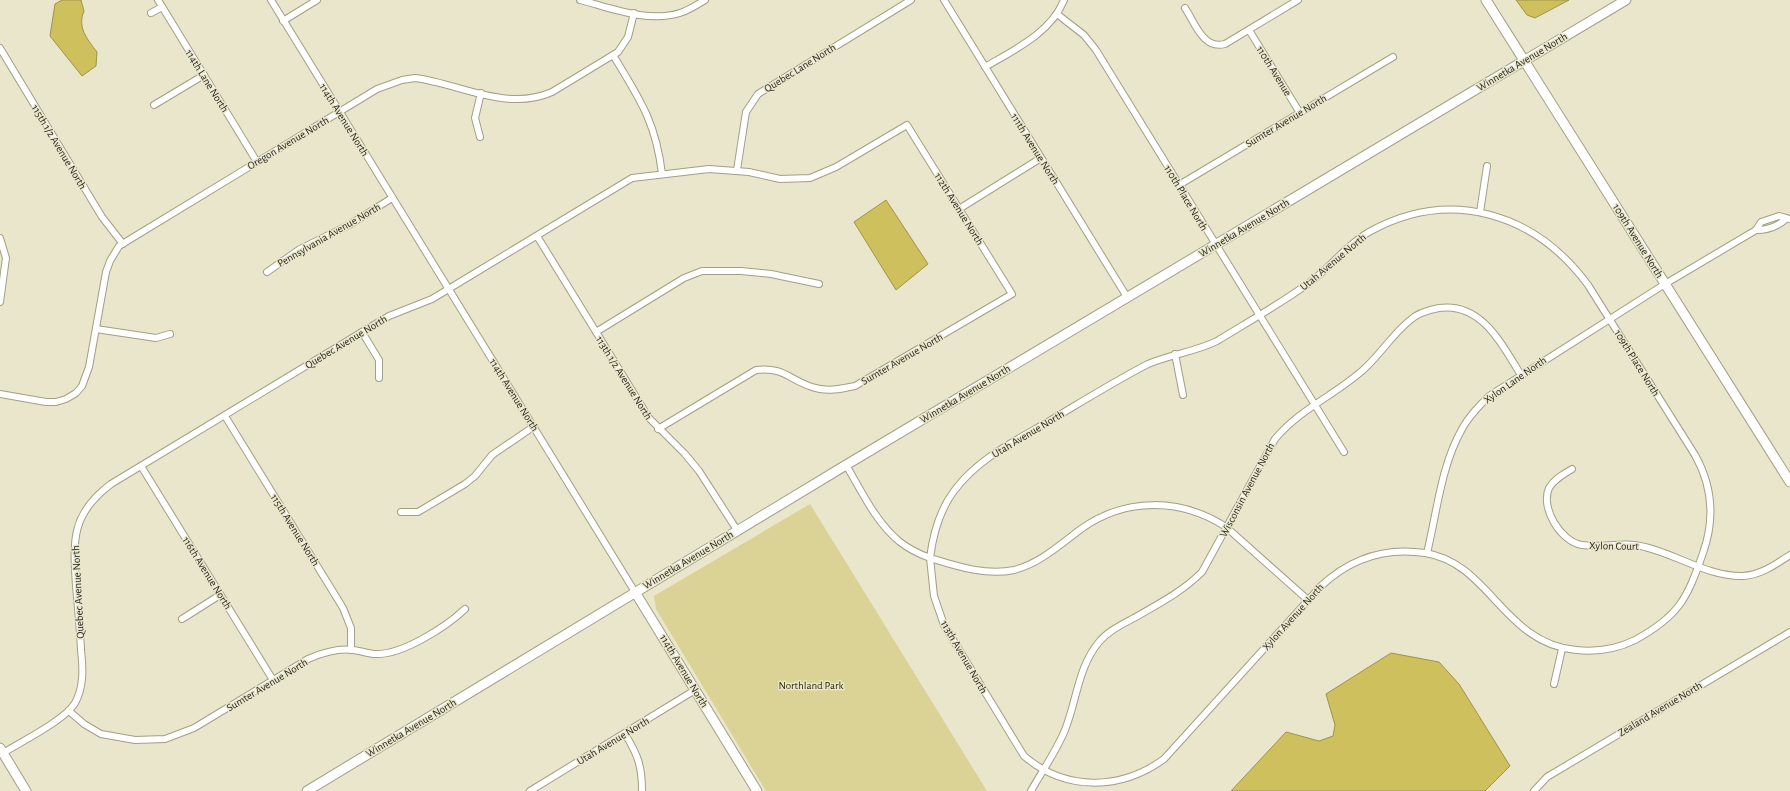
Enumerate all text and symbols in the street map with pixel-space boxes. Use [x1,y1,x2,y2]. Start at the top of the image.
street label: Winnetka Avenue North [1475,31,1569,93]
street label: Quebec Lane North [762,42,838,94]
street label: 110th Avenue [1254,44,1294,98]
street label: 114th Lane North [183,48,231,114]
street label: 114th Avenue North [317,82,371,158]
street label: Sumter Avenue North [1244,92,1328,150]
street label: 115th 1/2 Avenue North [30,103,88,191]
street label: 111th Avenue North [1009,111,1061,187]
street label: Oregon Avenue North [245,114,331,172]
street label: 110th Place North [1162,163,1210,233]
street label: 112th Avenue North [932,171,986,247]
street label: Winnetka Avenue North [1197,197,1291,259]
street label: Pennsylvania Avenue North [276,201,382,269]
street label: 109th Avenue North [1611,202,1665,280]
street label: Utah Avenue North [1298,231,1368,293]
street label: Quebec Avenue North [303,313,389,371]
street label: 109th Place North [1612,328,1662,398]
street label: Sumter Avenue North [859,331,945,387]
street label: 113th 1/2 Avenue North [594,334,654,422]
street label: Xylon Lane North [1482,354,1548,406]
street label: 114th Avenue North [487,357,541,433]
street label: Winnetka Avenue North [918,363,1012,425]
street label: Utah Avenue North [990,408,1066,460]
street label: Wisconsin Avenue North [1217,441,1277,539]
street label: 115th Avenue North [268,492,322,568]
street label: Winnetka Avenue North [641,529,735,591]
street label: 116th Avenue North [180,535,234,611]
street label: Xylon Court [1589,540,1640,552]
street label: Quebec Avenue North [70,545,86,639]
street label: Xylon Avenue North [1260,581,1326,653]
street label: 113th Avenue North [939,619,989,695]
street label: 114th Avenue North [658,633,710,709]
street label: Sumter Avenue North [225,656,309,714]
park label: Northland Park [778,680,844,691]
street label: Zealand Avenue North [1616,680,1704,738]
street label: Winnetka Avenue North [364,697,458,759]
street label: Utah Avenue North [575,715,651,767]

